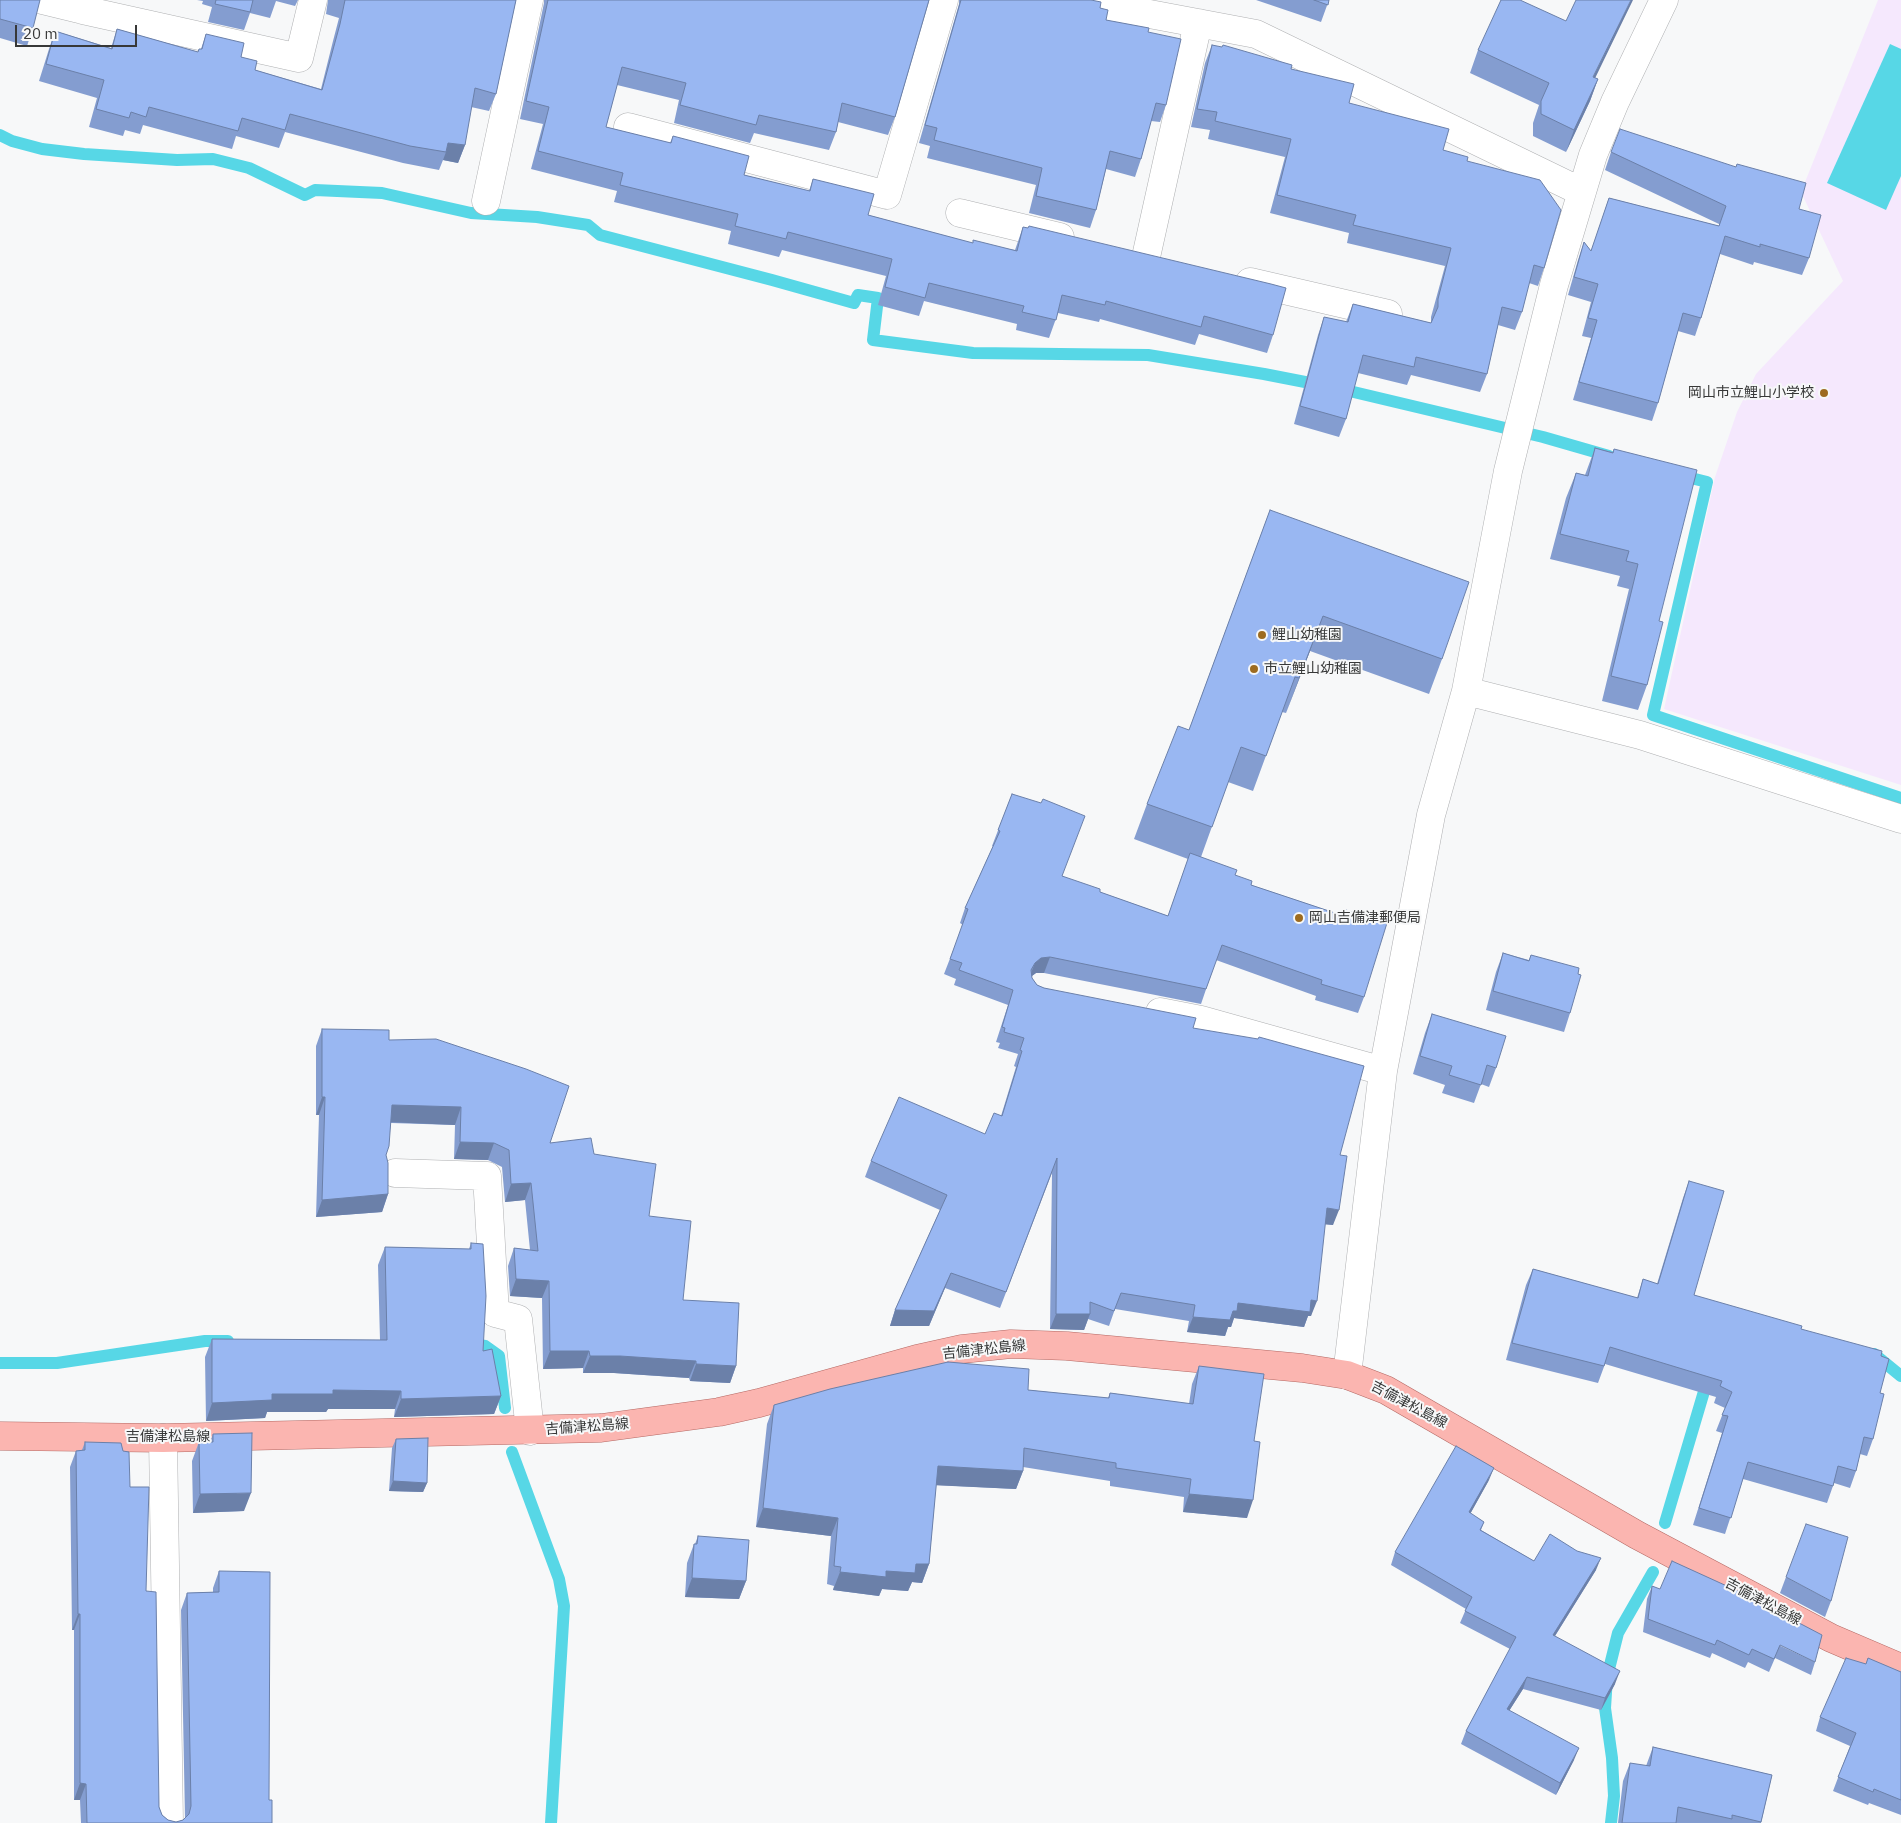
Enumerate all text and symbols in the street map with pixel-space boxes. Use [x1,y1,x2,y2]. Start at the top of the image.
scale bar [18,15,140,47]
text: 20 m [23,24,58,43]
place label: 岡山市立鯉山小学校 [1688,385,1814,401]
marker: 岡山市立鯉山小学校 [1818,387,1830,399]
place label: 鯉山幼稚園 [1272,627,1342,643]
marker: 鯉山幼稚園 [1256,629,1268,641]
place label: 市立鯉山幼稚園 [1264,661,1362,677]
marker: 市立鯉山幼稚園 [1248,663,1260,675]
place label: 岡山吉備津郵便局 [1309,910,1421,926]
marker: 岡山吉備津郵便局 [1293,912,1305,924]
street label: 吉備津松島線 [941,1337,1027,1363]
street label: 吉備津松島線 [1368,1378,1450,1432]
street label: 吉備津松島線 [545,1416,629,1438]
street label: 吉備津松島線 [126,1429,210,1445]
street label: 吉備津松島線 [1722,1575,1804,1629]

